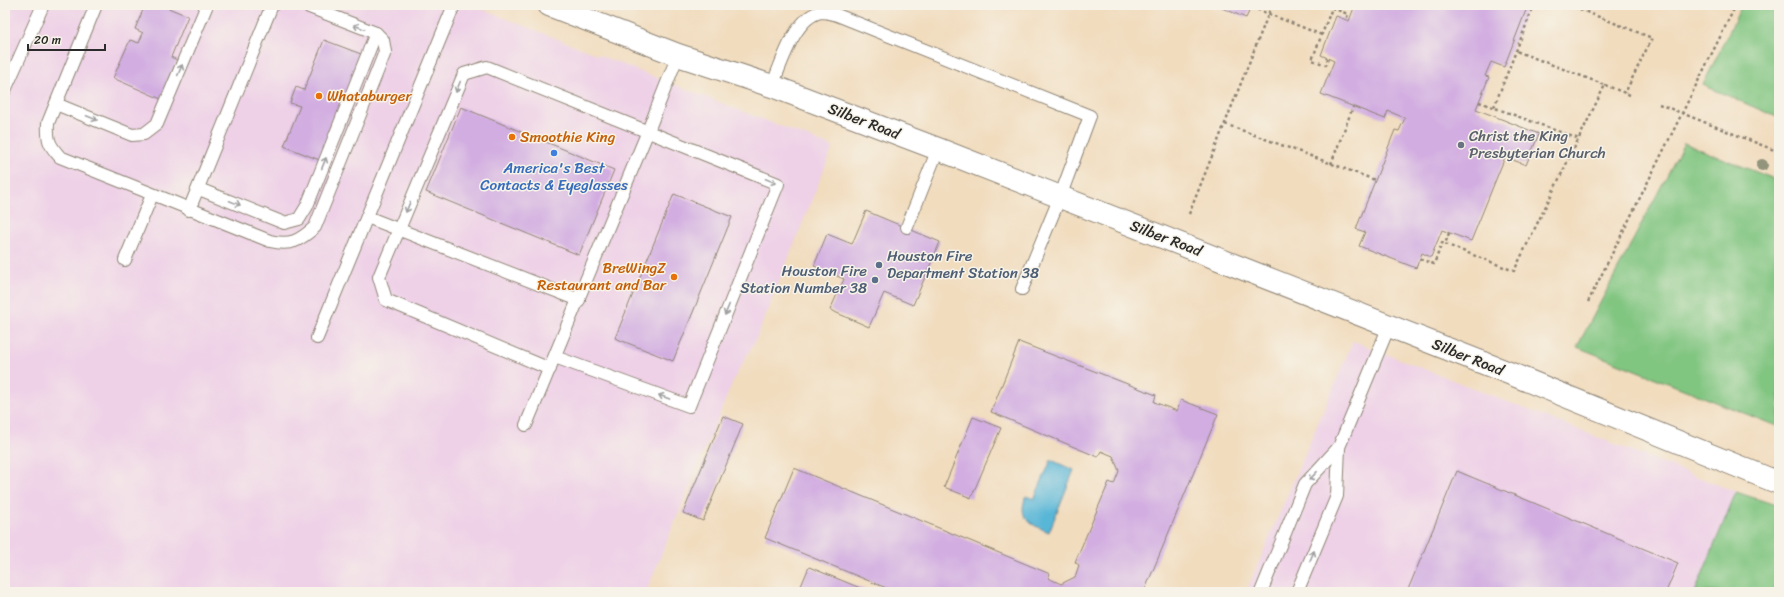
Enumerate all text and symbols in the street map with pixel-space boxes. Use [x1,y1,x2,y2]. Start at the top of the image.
one-way arrow [354,22,366,30]
scale bar [28,26,105,52]
text: 20 m [34,29,61,51]
one-way arrow [176,65,184,77]
one-way arrow [454,81,461,93]
place label: Whataburger [327,83,413,109]
marker: Whataburger [314,91,324,101]
street label: Silber Road [824,95,905,147]
one-way arrow [85,115,97,123]
place label: Christ the King Presbyterian Church [1469,123,1606,166]
place label: Smoothie King [520,124,616,150]
marker: Smoothie King [507,132,517,142]
marker: Christ the King Presbyterian Church [1456,140,1466,150]
marker: America's Best Contacts & Eyeglasses [549,148,559,158]
place label: America's Best Contacts & Eyeglasses [480,155,628,198]
one-way arrow [321,158,329,170]
one-way arrow [765,177,777,185]
one-way arrow [228,200,240,208]
one-way arrow [404,201,412,213]
street label: Silber Road [1126,212,1207,264]
place label: Houston Fire Department Station 38 [887,243,1039,286]
place label: BreWingZ Restaurant and Bar [537,255,667,298]
place label: Houston Fire Station Number 38 [740,258,867,301]
marker: Houston Fire Department Station 38 [874,260,884,270]
marker: BreWingZ Restaurant and Bar [669,272,679,282]
marker: Houston Fire Station Number 38 [870,275,880,285]
one-way arrow [723,304,731,316]
street label: Silber Road [1428,331,1509,384]
one-way arrow [658,393,670,401]
one-way arrow [1308,471,1318,481]
one-way arrow [1309,550,1316,562]

